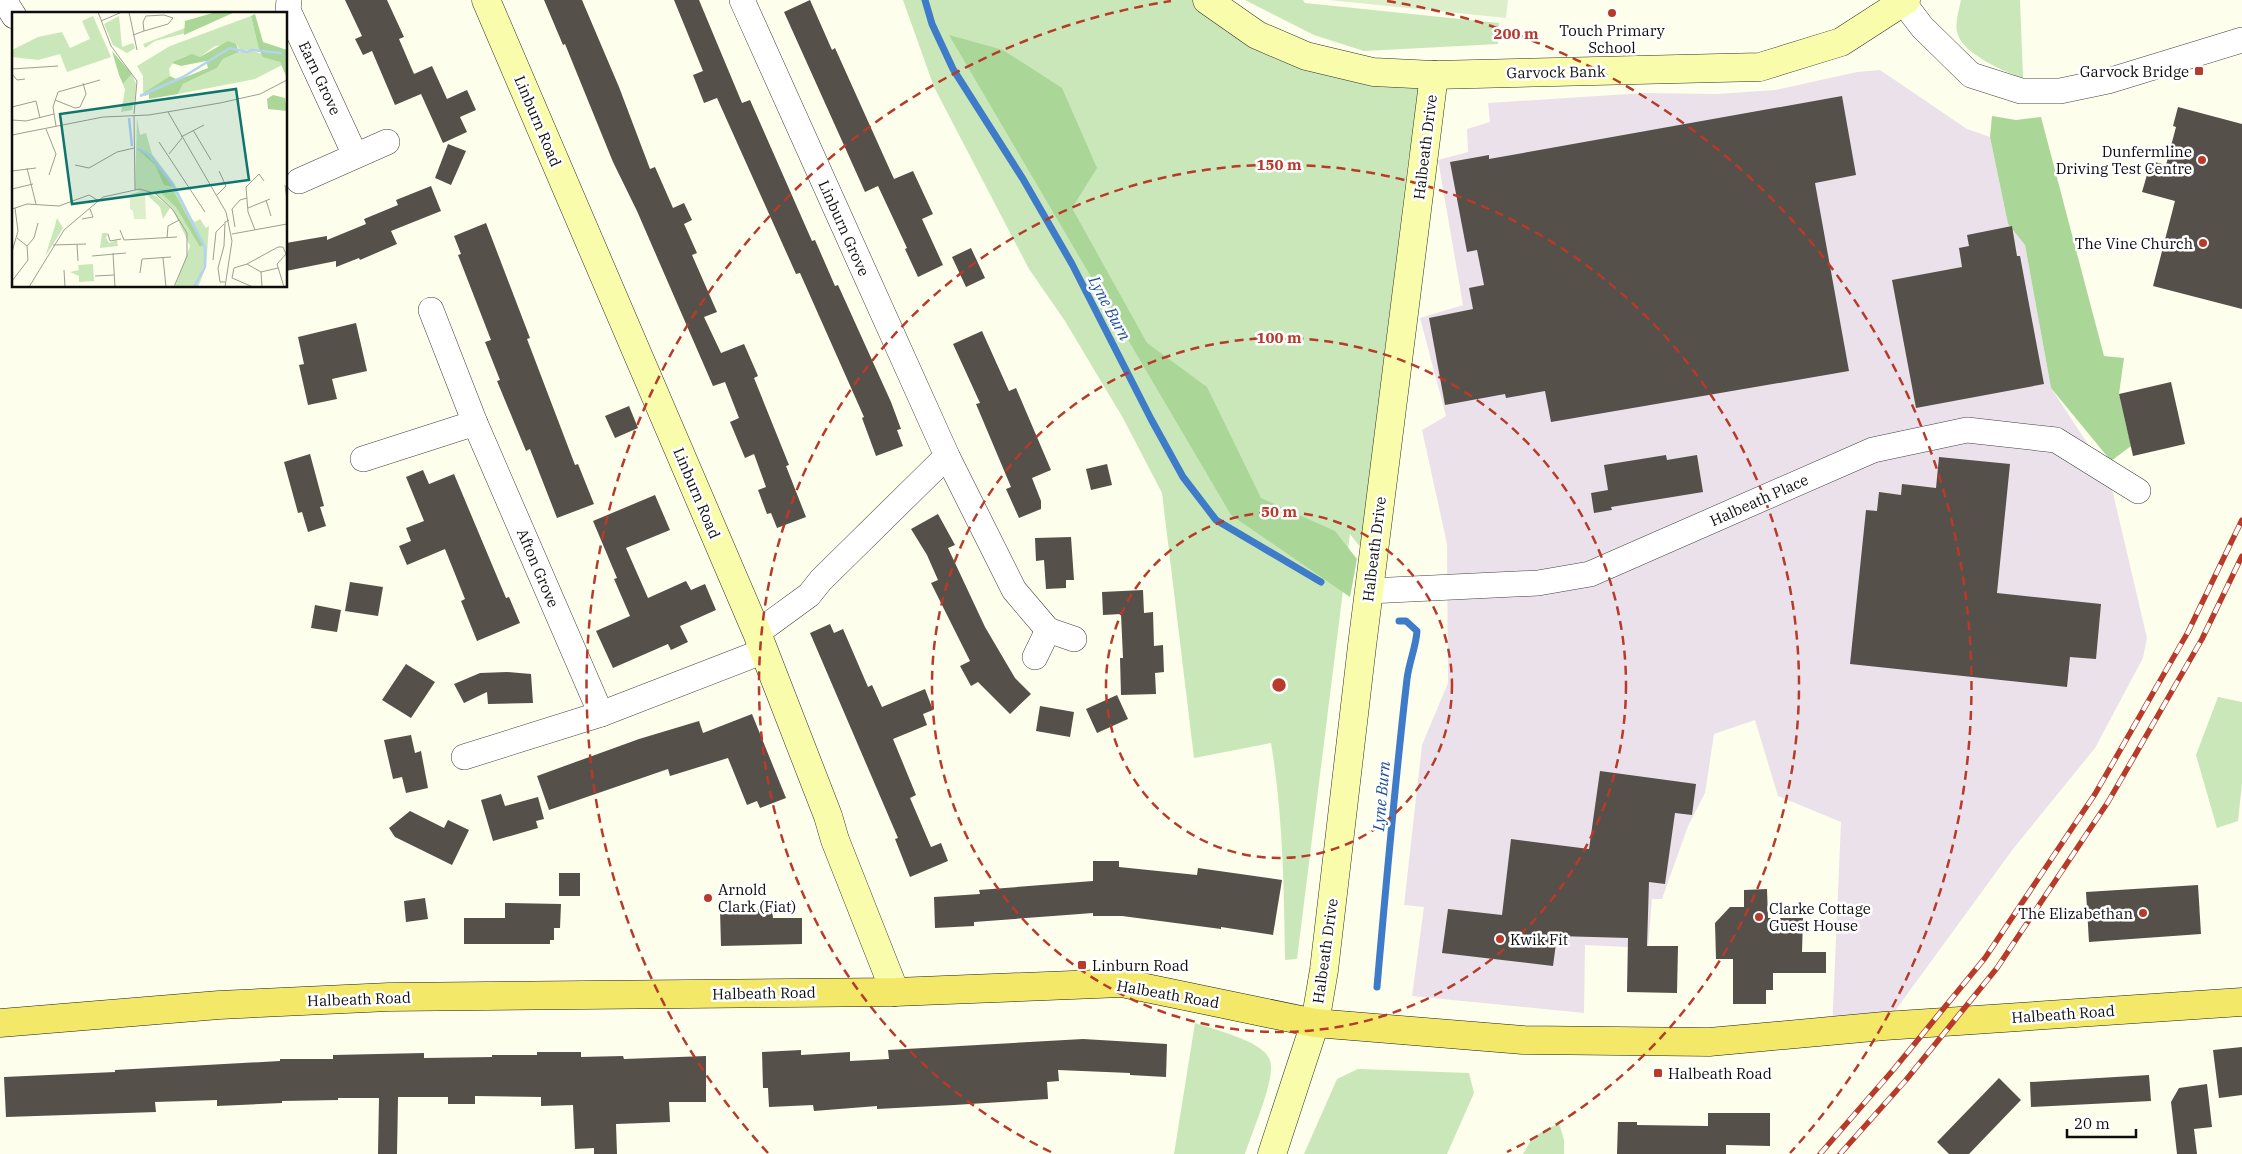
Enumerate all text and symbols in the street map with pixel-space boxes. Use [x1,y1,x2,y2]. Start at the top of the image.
marker: Touch Primary School [1606,7,1618,19]
inset map [12,12,288,288]
place label: Touch Primary School [1559,21,1665,57]
text: 200 m [1493,24,1539,43]
street label: Earn Grove [295,38,345,118]
street label: Garvock Bank [1506,62,1606,82]
place label: Garvock Bridge [2080,62,2189,81]
marker: Garvock Bridge [2193,65,2205,77]
street label: Linburn Road [510,73,566,169]
street label: Halbeath Drive [1409,93,1441,201]
place label: Dunfermline Driving Test Centre [2056,142,2192,178]
marker: Dunfermline Driving Test Centre [2196,154,2208,166]
text: 150 m [1256,155,1302,174]
street label: Linburn Grove [814,177,874,279]
place label: The Vine Church [2075,234,2193,253]
marker: The Vine Church [2197,237,2209,249]
water label: Lyne Burn [1084,271,1135,344]
text: 100 m [1256,328,1302,347]
street label: Linburn Road [669,445,725,541]
street label: Halbeath Place [1707,470,1811,530]
street label: Halbeath Drive [1358,495,1390,603]
text: 50 m [1261,502,1297,521]
street label: Afton Grove [513,526,563,610]
centre of rings [1270,676,1288,694]
water label: Lyne Burn [1368,760,1394,833]
place label: Arnold Clark (Fiat) [718,880,796,916]
marker: Arnold Clark (Fiat) [702,892,714,904]
street label: Halbeath Drive [1308,897,1342,1005]
place label: Clarke Cottage Guest House [1769,899,1871,935]
place label: The Elizabethan [2018,904,2133,923]
marker: The Elizabethan [2137,907,2149,919]
marker: Clarke Cottage Guest House [1753,911,1765,923]
place label: Kwik Fit [1510,930,1568,949]
marker: Kwik Fit [1494,933,1506,945]
place label: Linburn Road [1092,956,1189,975]
marker: Linburn Road [1076,959,1088,971]
street label: Halbeath Road [1115,976,1221,1012]
street label: Halbeath Road [712,983,816,1003]
street label: Halbeath Road [307,988,411,1010]
street label: Halbeath Road [2011,1001,2115,1027]
place label: Halbeath Road [1668,1064,1772,1083]
marker: Halbeath Road [1652,1067,1664,1079]
scale bar [2067,1106,2136,1138]
text: 20 m [2074,1114,2110,1133]

